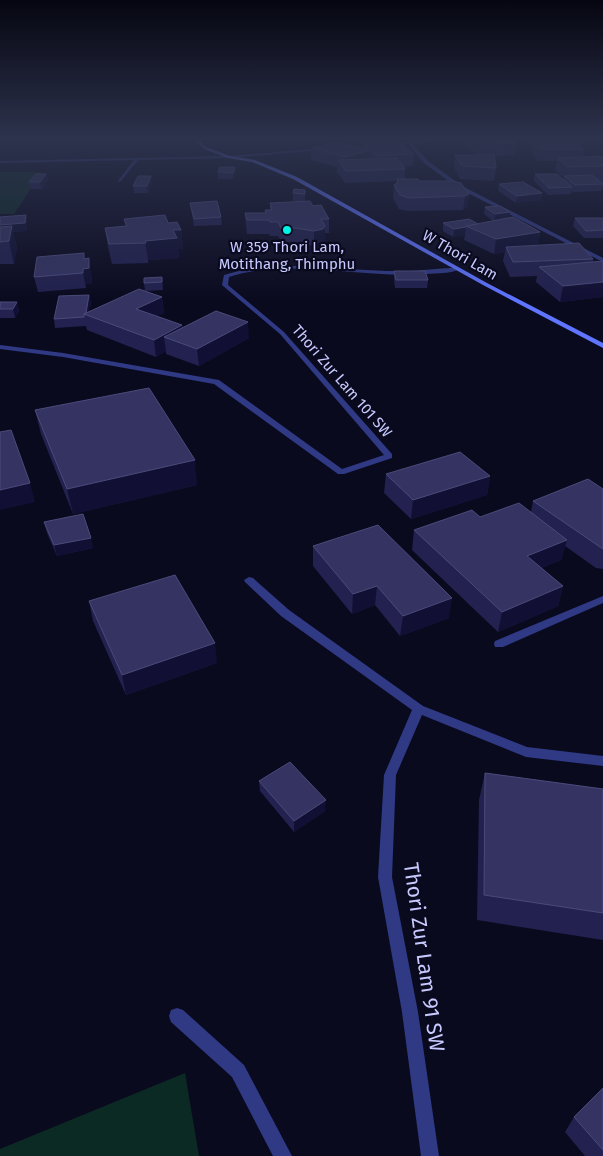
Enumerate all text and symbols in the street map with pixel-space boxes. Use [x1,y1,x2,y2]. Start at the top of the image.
marker: W 359 Thori Lam, Motithang, Thimphu [281,224,293,236]
street label: W Thori Lam [419,226,501,284]
place label: W 359 Thori Lam, Motithang, Thimphu [219,238,355,273]
street label: Thori Zur Lam 101 SW [288,321,396,441]
street label: Thori Zur Lam 91 SW [398,861,450,1053]

